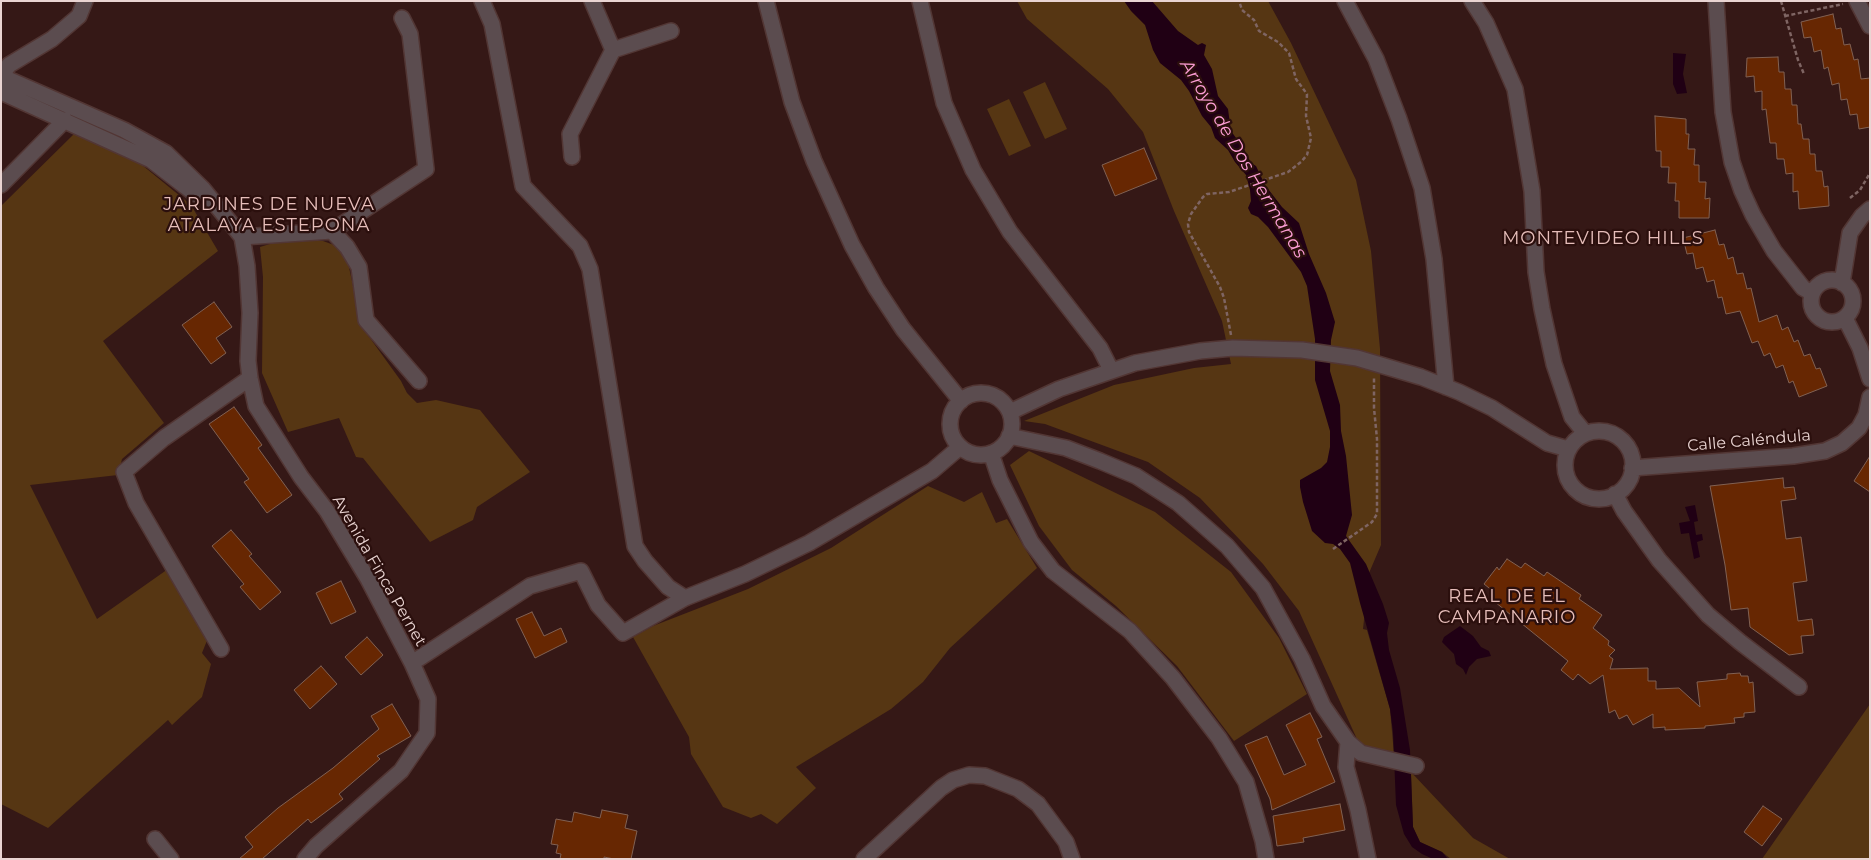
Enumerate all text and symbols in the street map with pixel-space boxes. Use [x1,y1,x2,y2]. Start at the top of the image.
water label: Arroyo de Dos Hermanas [1175,56,1311,262]
district label: JARDINES DE NUEVA ATALAYA ESTEPONA [161,194,377,236]
district label: MONTEVIDEO HILLS [1500,228,1706,250]
street label: Calle Caléndula [1686,426,1812,456]
street label: Avenida Finca Pernet [328,492,430,650]
district label: REAL DE EL CAMPANARIO [1436,586,1578,628]

